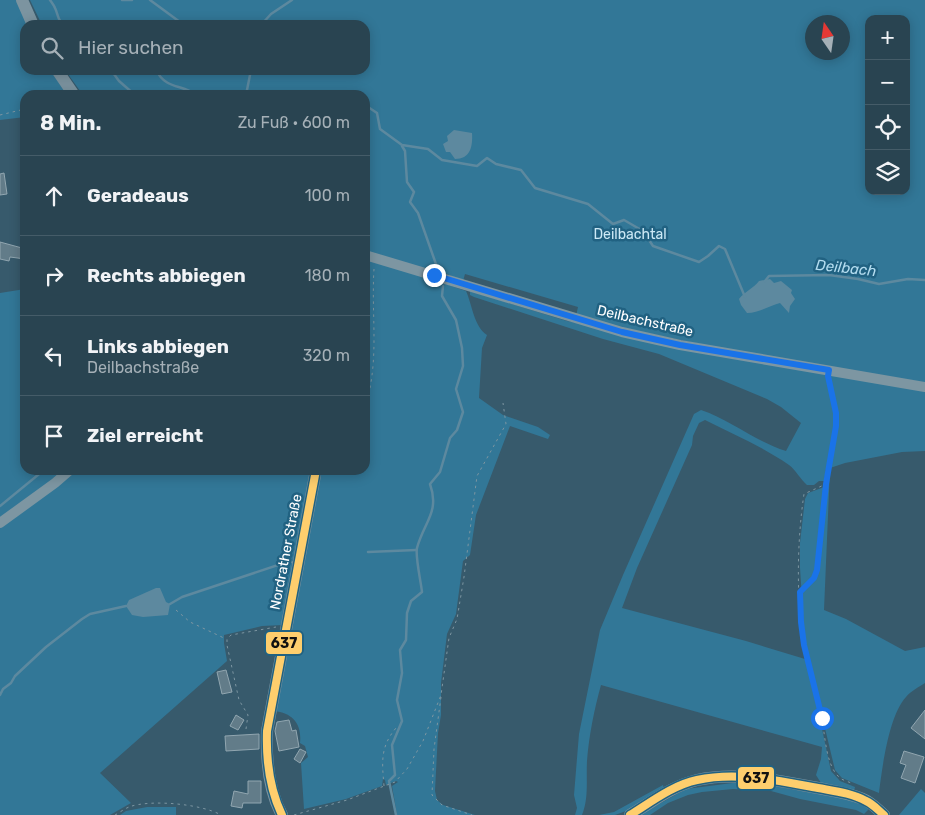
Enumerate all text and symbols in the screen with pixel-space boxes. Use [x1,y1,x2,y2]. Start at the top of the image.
north arrow [805,15,850,60]
map controls [865,15,910,195]
button: + [865,15,910,60]
search box [20,20,370,75]
icon: search [38,34,66,62]
text: Hier suchen [78,36,184,59]
button: − [865,60,910,105]
button: locate [865,105,910,150]
text: 8 Min. [40,110,102,135]
text: Zu Fuß · 600 m [238,113,350,132]
button: layers [865,150,910,195]
icon: ahead [40,182,68,210]
text: Geradeaus [87,184,189,207]
text: 100 m [305,186,350,205]
park label: Deilbachtal [593,226,667,243]
water label: Deilbach [815,256,877,280]
icon: right [40,262,68,290]
text: Rechts abbiegen [87,264,246,287]
route end [423,264,446,287]
text: 180 m [305,266,350,285]
street label: Deilbachstraße [595,302,695,340]
text: Links abbiegen [87,335,229,358]
icon: left [40,342,68,370]
text: 320 m [303,346,350,365]
text: Deilbachstraße [87,358,199,377]
icon: arrive [40,422,68,450]
text: Ziel erreicht [87,424,203,447]
street label: Nordrather Straße [266,492,306,611]
line badge: 637 [265,631,303,655]
text: 637 [271,635,297,652]
route start [811,707,834,730]
line badge: 637 [737,766,775,790]
text: 637 [743,770,769,787]

